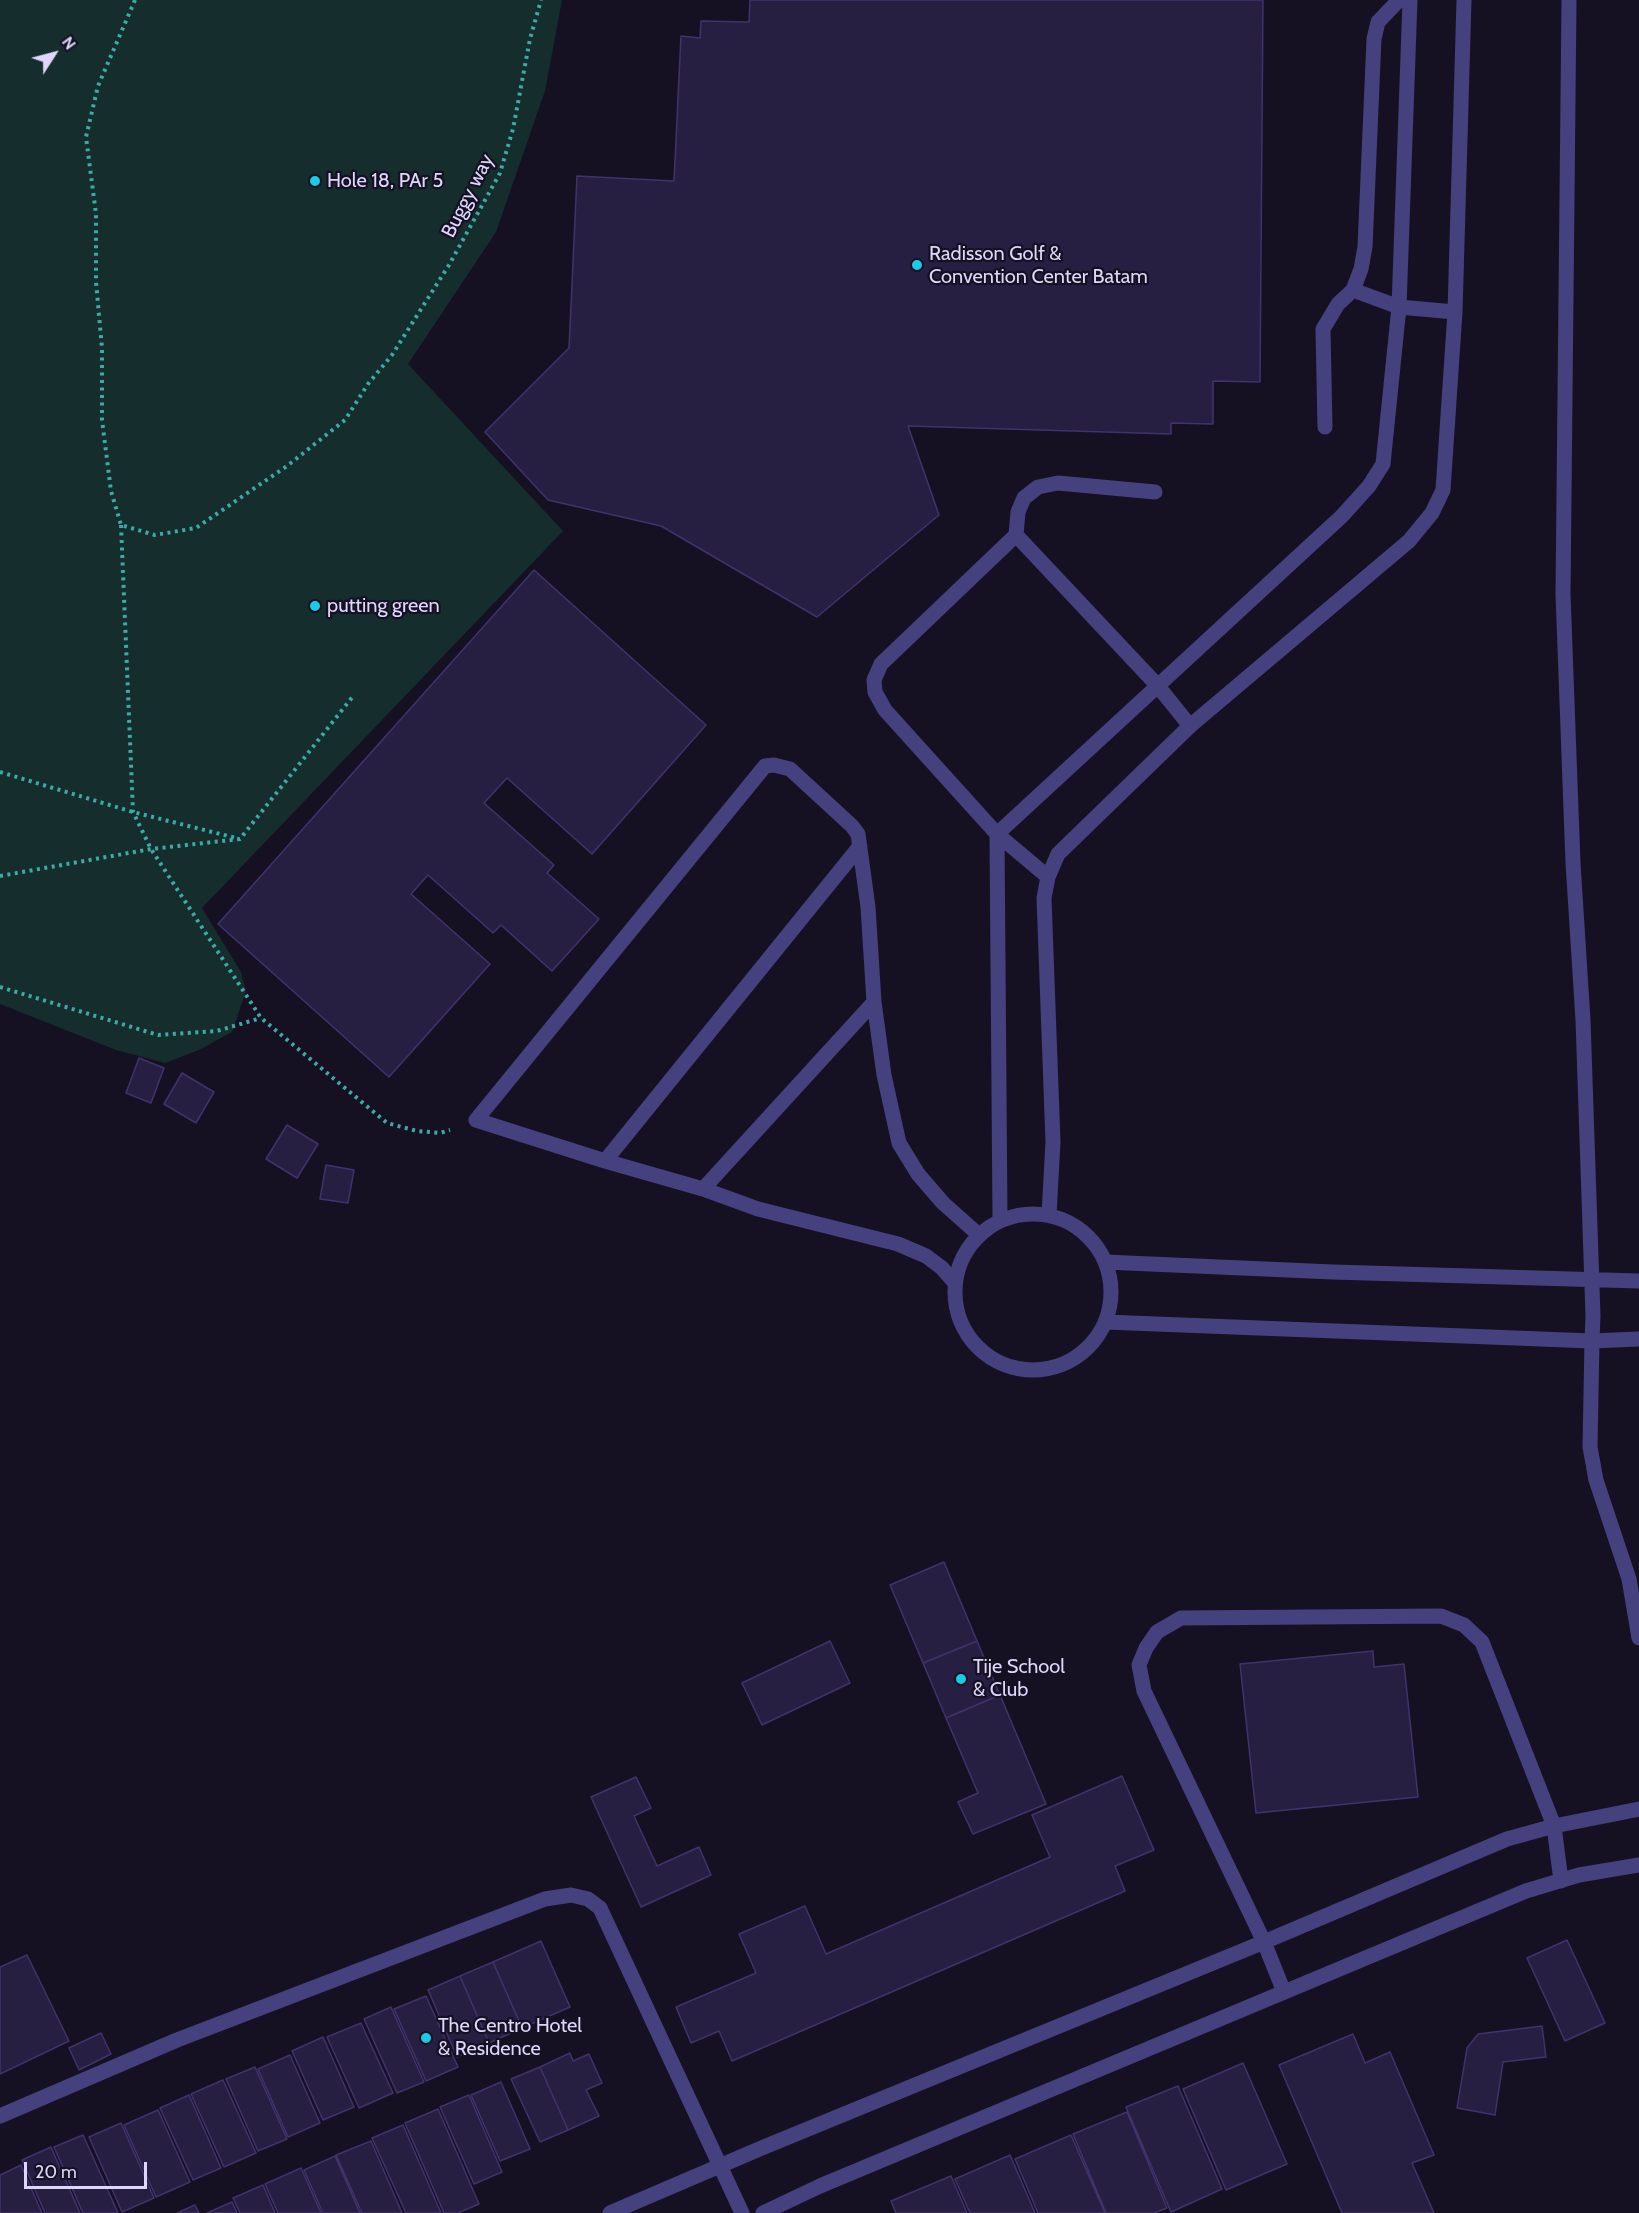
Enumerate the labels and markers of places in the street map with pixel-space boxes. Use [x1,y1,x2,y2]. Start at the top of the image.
place label: Hole 18, PAr 5 [327,169,443,193]
marker: Hole 18, PAr 5 [308,174,322,188]
place label: Radisson Golf & Convention Center Batam [929,242,1148,289]
marker: Radisson Golf & Convention Center Batam [910,258,924,272]
place label: putting green [327,594,440,618]
marker: putting green [308,599,322,613]
place label: Tije School & Club [973,1655,1065,1702]
marker: Tije School & Club [954,1672,968,1686]
place label: The Centro Hotel & Residence [438,2014,582,2061]
marker: The Centro Hotel & Residence [419,2031,433,2045]

